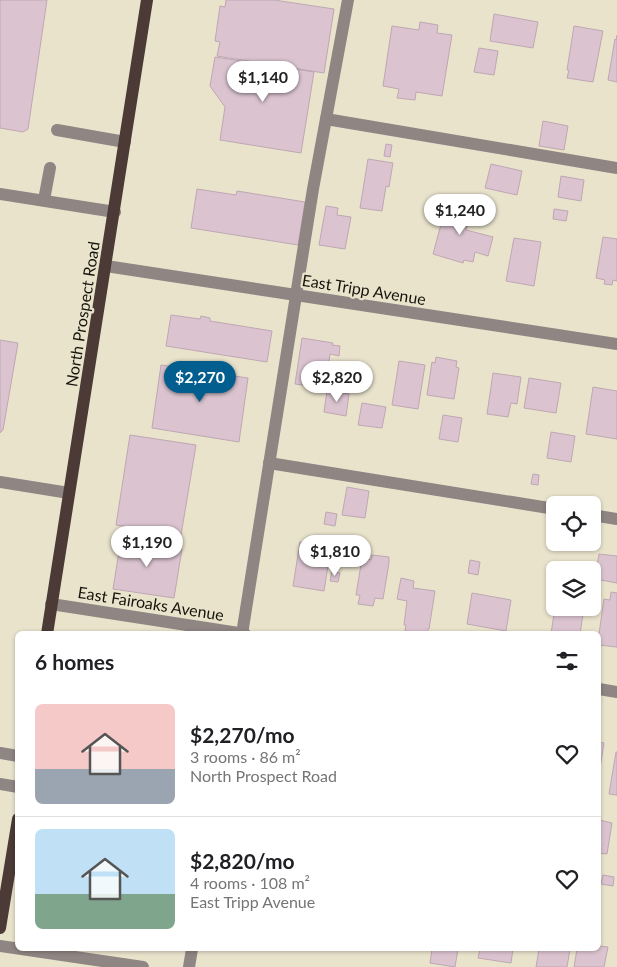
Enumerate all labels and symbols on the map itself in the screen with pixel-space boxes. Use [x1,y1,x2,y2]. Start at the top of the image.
pin: $1,140 [222,61,304,103]
pin: $1,240 [419,194,501,236]
street label: North Prospect Road [61,240,103,388]
street label: East Tripp Avenue [301,270,427,308]
pin: $2,270 [159,360,241,403]
pin: $2,820 [296,360,378,403]
pin: $1,190 [106,526,188,568]
pin: $1,810 [294,534,376,577]
street label: East Fairoaks Avenue [77,582,225,624]

